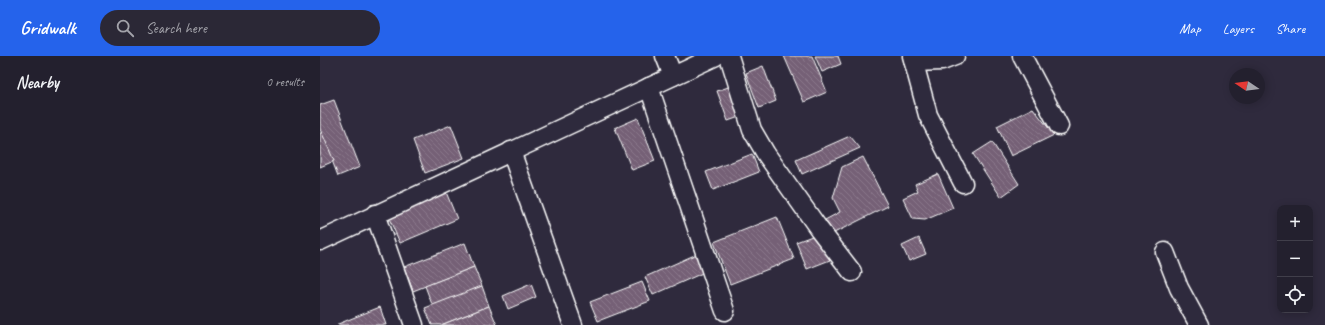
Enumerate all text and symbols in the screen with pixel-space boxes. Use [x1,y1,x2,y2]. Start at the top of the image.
search box [100,10,380,46]
text: Gridwalk [20,16,76,40]
icon: search [114,17,136,39]
text: Search here [146,19,207,38]
text: Map [1179,20,1201,37]
text: Layers [1223,20,1254,37]
text: Share [1276,20,1305,37]
north arrow [1229,68,1265,104]
text: Nearby [16,72,59,93]
text: 0 results [266,74,304,90]
map controls [1277,205,1313,313]
button: + [1277,205,1313,241]
button: − [1277,241,1313,277]
button: locate [1277,277,1313,313]

